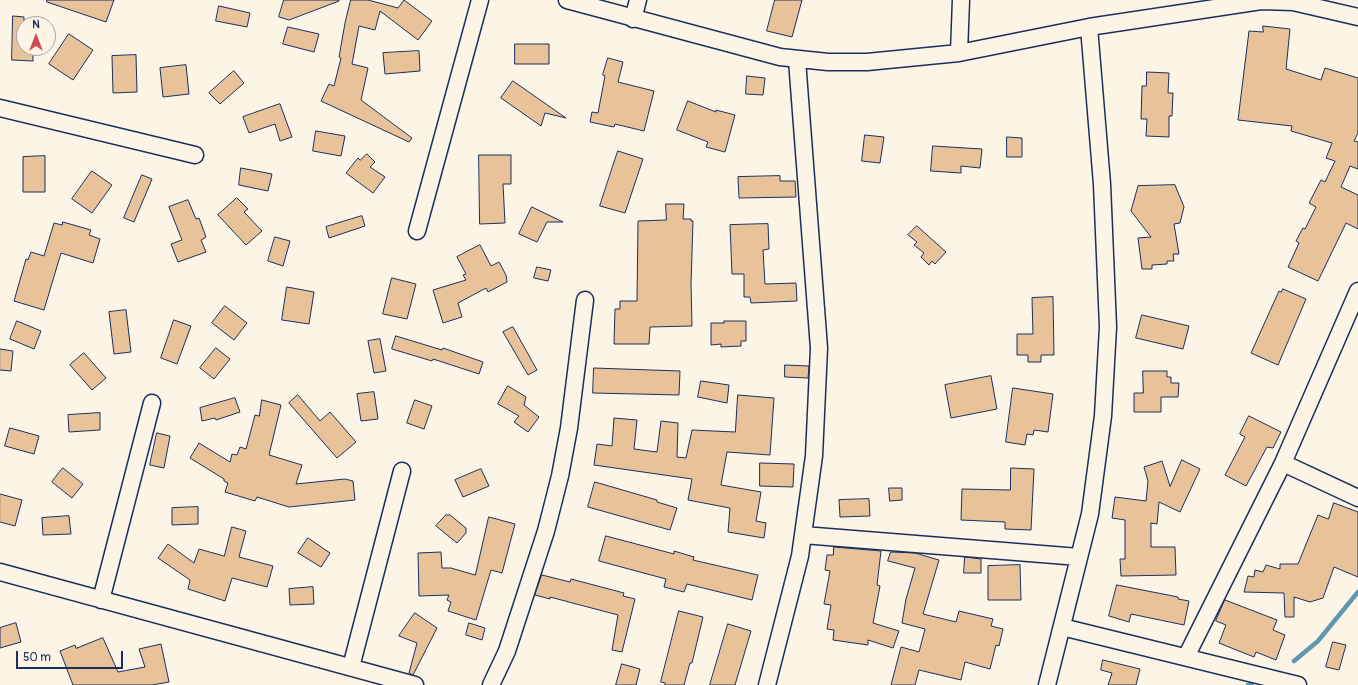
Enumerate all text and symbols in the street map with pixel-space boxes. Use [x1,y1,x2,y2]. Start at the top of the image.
north arrow [16,16,56,56]
text: N [32,18,40,31]
scale bar [18,643,125,669]
text: 50 m [23,650,51,665]

